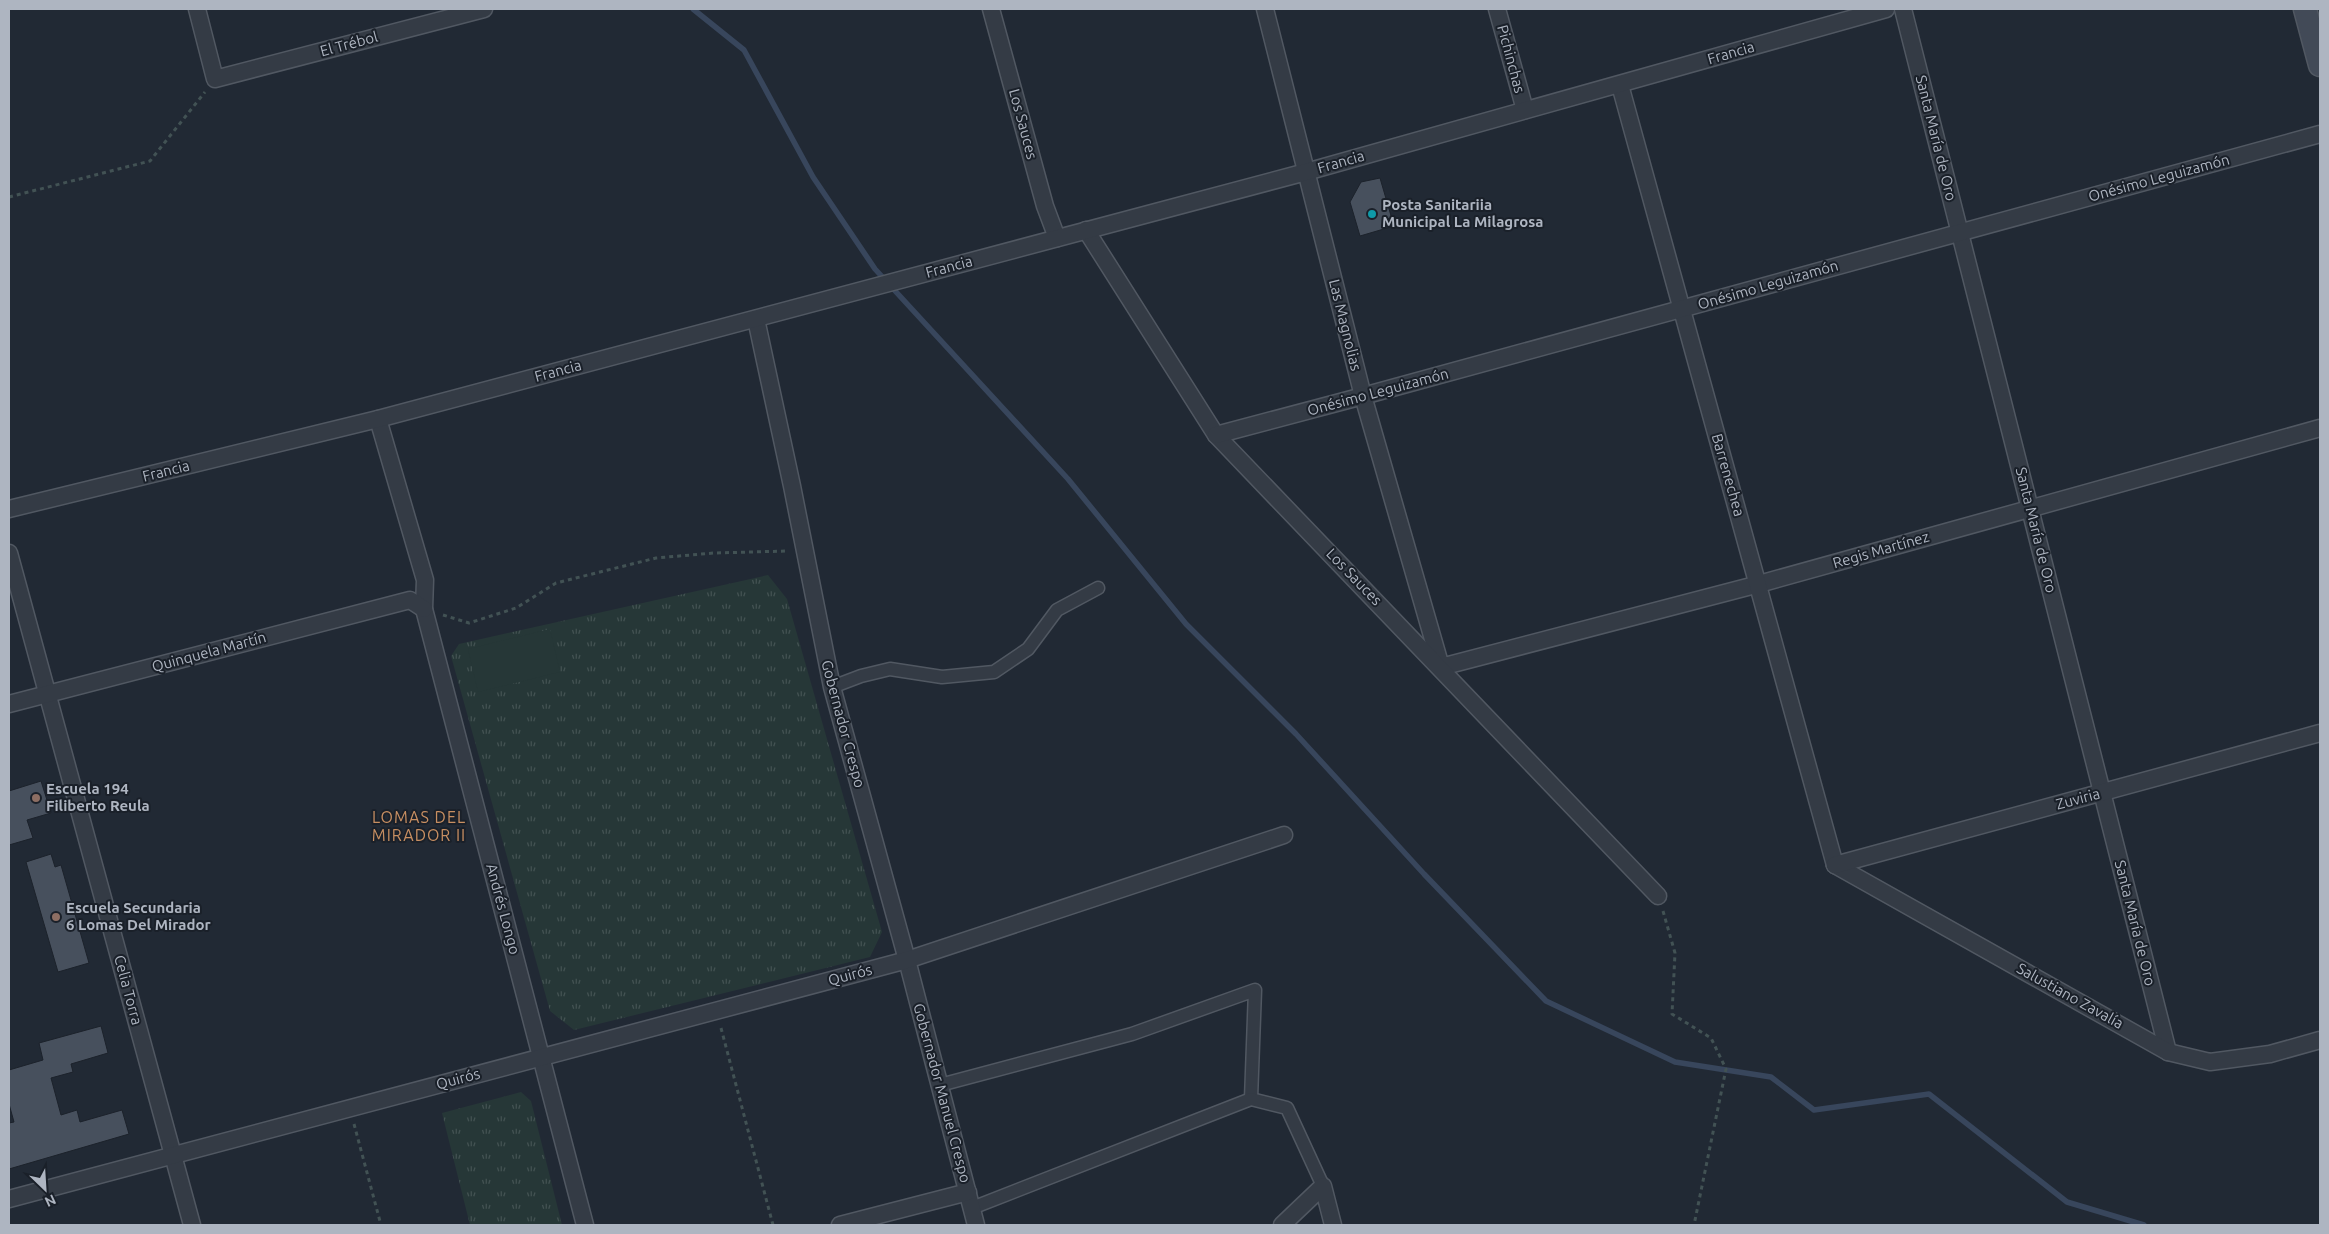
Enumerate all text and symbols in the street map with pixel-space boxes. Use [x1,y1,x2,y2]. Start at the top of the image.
street label: Pichinchas [1494,23,1529,95]
street label: El Trébol [318,28,380,59]
street label: Francia [1705,38,1756,67]
street label: Santa María de Oro [1913,73,1960,203]
street label: Los Sauces [1006,87,1041,161]
street label: Francia [1315,147,1366,176]
street label: Onésimo Leguizamón [2086,150,2231,205]
place label: Posta Sanitariia Municipal La Milagrosa [1382,196,1543,230]
marker: Posta Sanitariia Municipal La Milagrosa [1366,208,1378,220]
street label: Francia [924,252,974,281]
street label: Onésimo Leguizamón [1696,256,1840,313]
street label: Las Magnolias [1326,277,1365,372]
street label: Francia [533,356,583,385]
street label: Onésimo Leguizamón [1305,364,1450,419]
street label: Barrenechea [1709,432,1748,518]
street label: Francia [141,456,191,485]
street label: Santa María de Oro [2013,465,2060,595]
street label: Regis Martínez [1831,528,1931,571]
street label: Los Sauces [1323,545,1386,609]
street label: Quinquela Martín [150,628,268,675]
street label: Gobernador Crespo [818,658,869,790]
place label: Escuela 194 Filiberto Reula [46,780,150,814]
street label: Zuviria [2054,784,2102,813]
marker: Escuela 194 Filiberto Reula [30,792,42,804]
district label: LOMAS DEL MIRADOR II [372,808,466,844]
street label: Santa María de Oro [2112,858,2159,988]
street label: Andrés Longo [483,862,524,956]
place label: Escuela Secundaria 6 Lomas Del Mirador [66,899,211,933]
marker: Escuela Secundaria 6 Lomas Del Mirador [50,911,62,923]
street label: Celia Torra [111,953,146,1027]
street label: Salustiano Zavalía [2014,959,2126,1032]
street label: Quirós [826,961,874,989]
street label: Gobernador Manuel Crespo [910,1001,975,1184]
street label: Quirós [434,1065,482,1093]
north arrow [20,1164,70,1214]
text: N [42,1191,59,1210]

